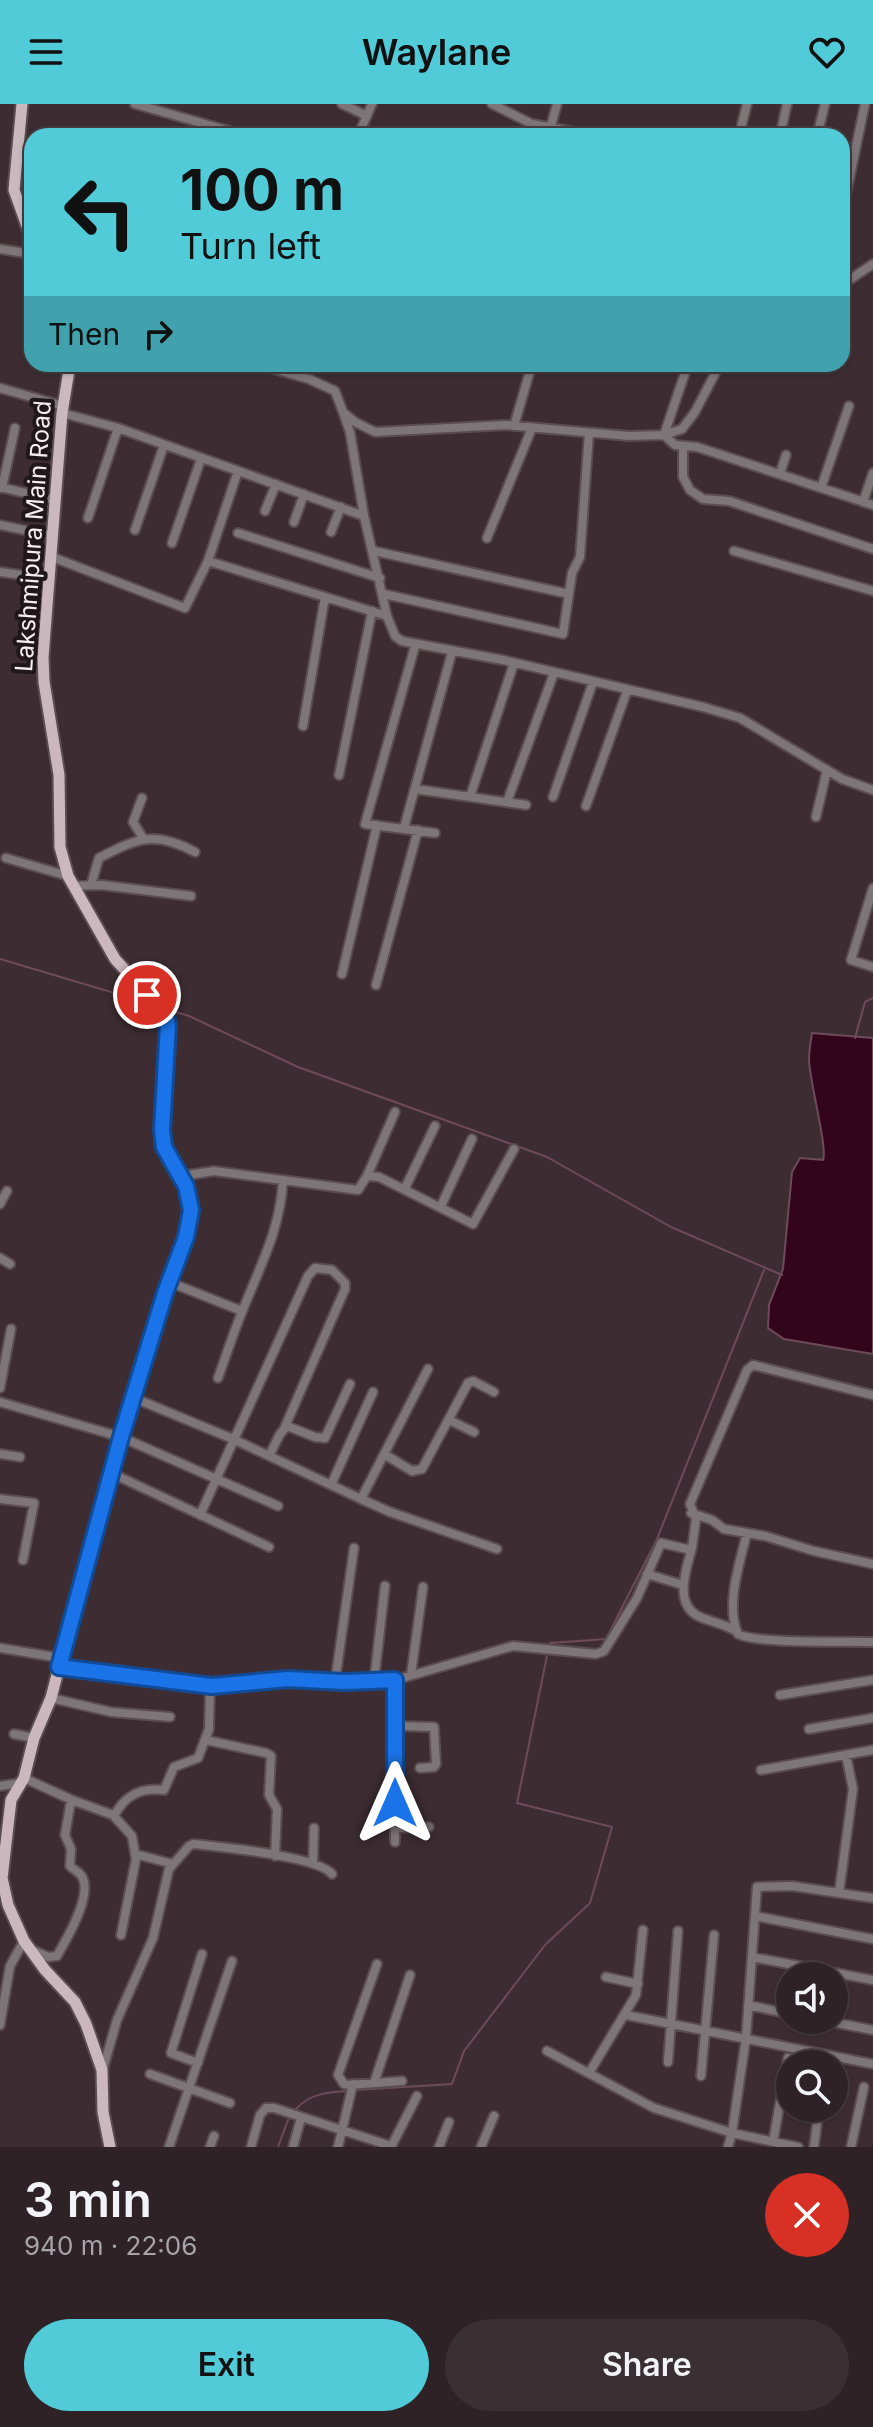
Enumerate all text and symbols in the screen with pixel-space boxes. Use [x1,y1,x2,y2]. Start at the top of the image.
icon: menu [24,30,68,74]
text: Waylane [362,30,511,74]
icon: heart [805,30,849,74]
text: 100 m [180,156,344,224]
icon: left [48,160,152,264]
text: Turn left [180,224,321,268]
icon: right [136,312,180,356]
text: Then [48,316,120,352]
street label: Lakshmipura Main Road [9,399,57,673]
pin [113,961,181,1029]
icon: arrive [125,973,169,1017]
position arrow [353,1761,437,1845]
map controls [776,1962,848,2122]
button: sound [776,1962,848,2034]
button: search [776,2050,848,2122]
text: 3 min [24,2170,152,2229]
button: close [765,2173,849,2257]
text: 940 m · 22:06 [24,2230,197,2261]
button: Exit [24,2319,429,2411]
button: Share [445,2319,849,2411]

